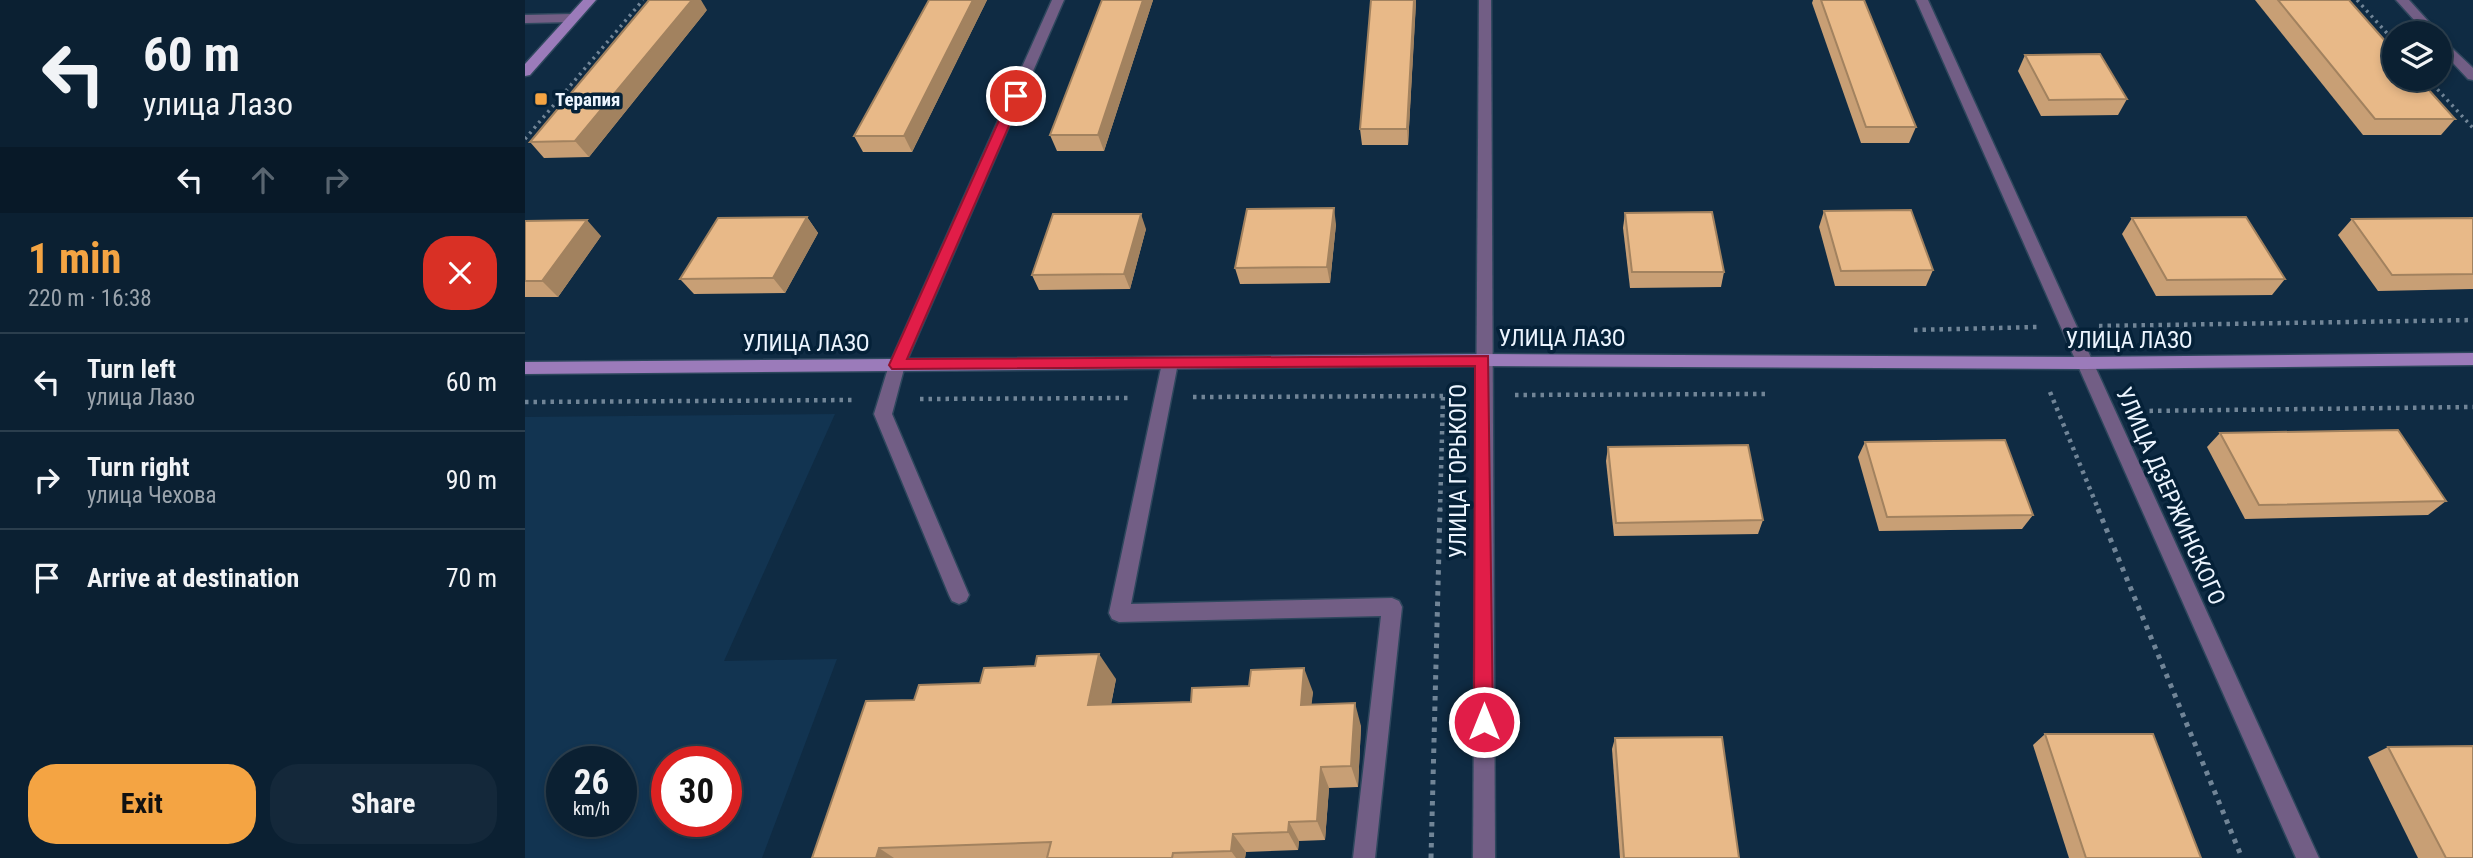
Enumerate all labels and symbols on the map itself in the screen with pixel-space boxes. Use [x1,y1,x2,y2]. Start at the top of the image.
pin [986,66,1046,126]
place label: Терапия [555,88,620,111]
marker: Терапия [533,91,549,107]
street label: УЛИЦА ЛАЗО [1498,325,1626,352]
street label: УЛИЦА ЛАЗО [2065,327,2193,354]
street label: УЛИЦА ЛАЗО [742,330,870,357]
street label: УЛИЦА ДЗЕРЖИНСКОГО [2110,383,2231,609]
street label: УЛИЦА ГОРЬКОГО [1445,384,1472,558]
position arrow [1447,685,1521,759]
speed limit sign: 30 [651,746,742,837]

